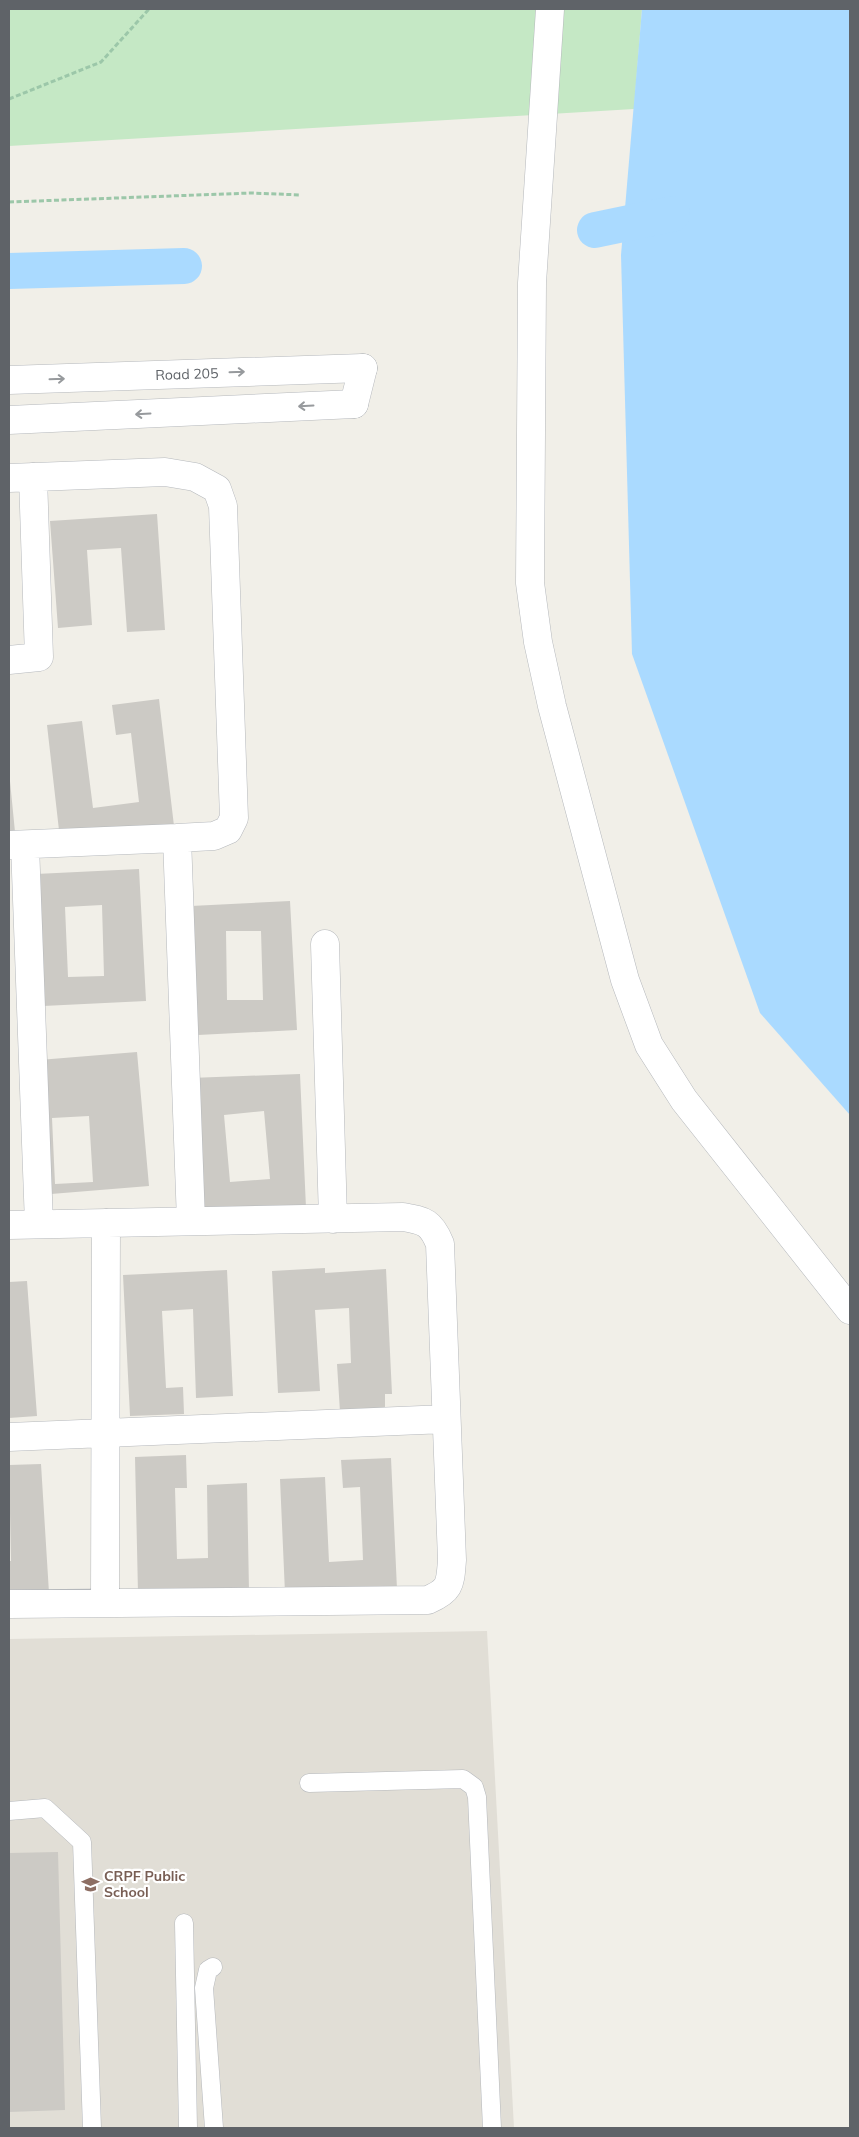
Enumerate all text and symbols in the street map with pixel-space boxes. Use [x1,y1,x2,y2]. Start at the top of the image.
street label: Road 205 [155,364,219,384]
one-way arrow [229,367,245,377]
one-way arrow [49,374,65,383]
one-way arrow [298,402,314,411]
one-way arrow [136,409,152,418]
place label: CRPF Public School [104,1867,185,1901]
school or university icon: CRPF Public School [80,1874,100,1894]

